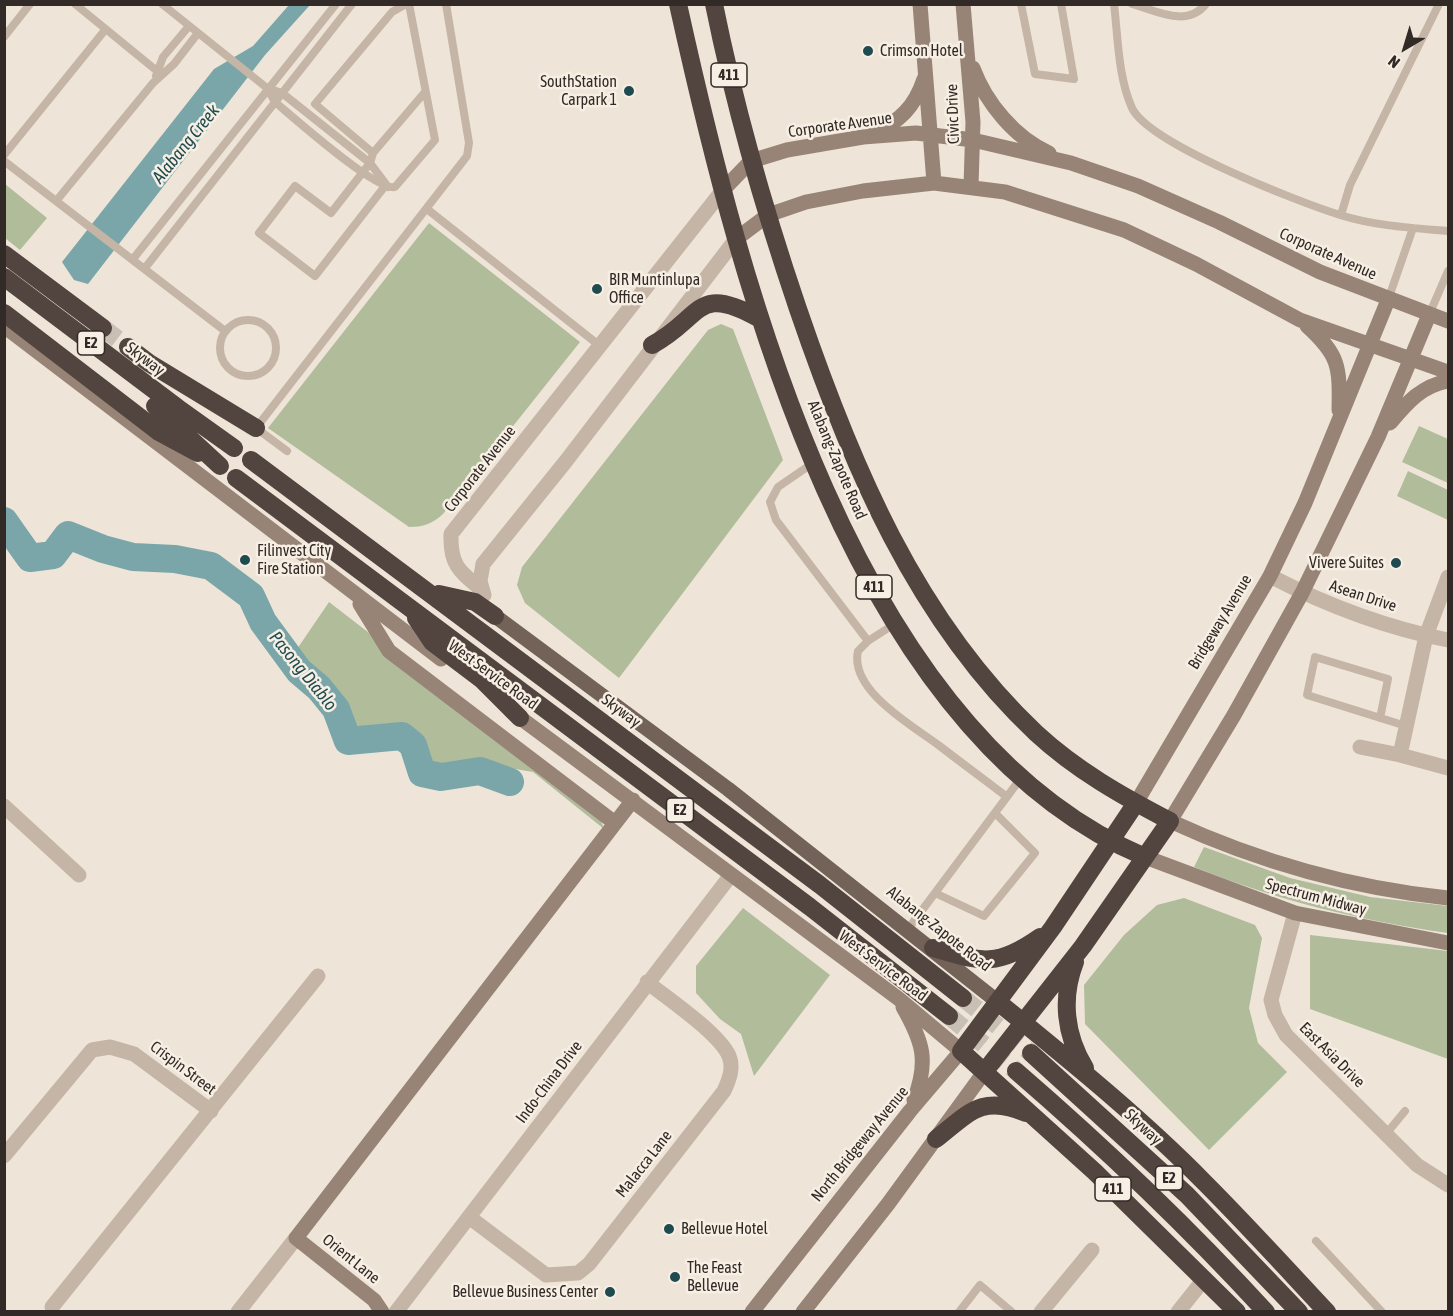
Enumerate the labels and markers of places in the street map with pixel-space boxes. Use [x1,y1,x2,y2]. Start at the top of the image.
place label: Crimson Hotel [880,41,963,61]
marker: Crimson Hotel [861,44,875,58]
place label: SouthStation Carpark 1 [540,72,617,110]
marker: SouthStation Carpark 1 [622,84,636,98]
place label: BIR Muntinlupa Office [609,270,700,308]
marker: BIR Muntinlupa Office [590,282,604,296]
place label: Filinvest City Fire Station [257,541,331,579]
marker: Filinvest City Fire Station [238,553,252,567]
place label: Vivere Suites [1309,553,1384,573]
marker: Vivere Suites [1389,556,1403,570]
place label: Bellevue Hotel [681,1219,768,1239]
marker: Bellevue Hotel [662,1222,676,1236]
place label: The Feast Bellevue [687,1258,742,1296]
marker: The Feast Bellevue [668,1270,682,1284]
place label: Bellevue Business Center [452,1282,598,1302]
marker: Bellevue Business Center [603,1285,617,1299]

